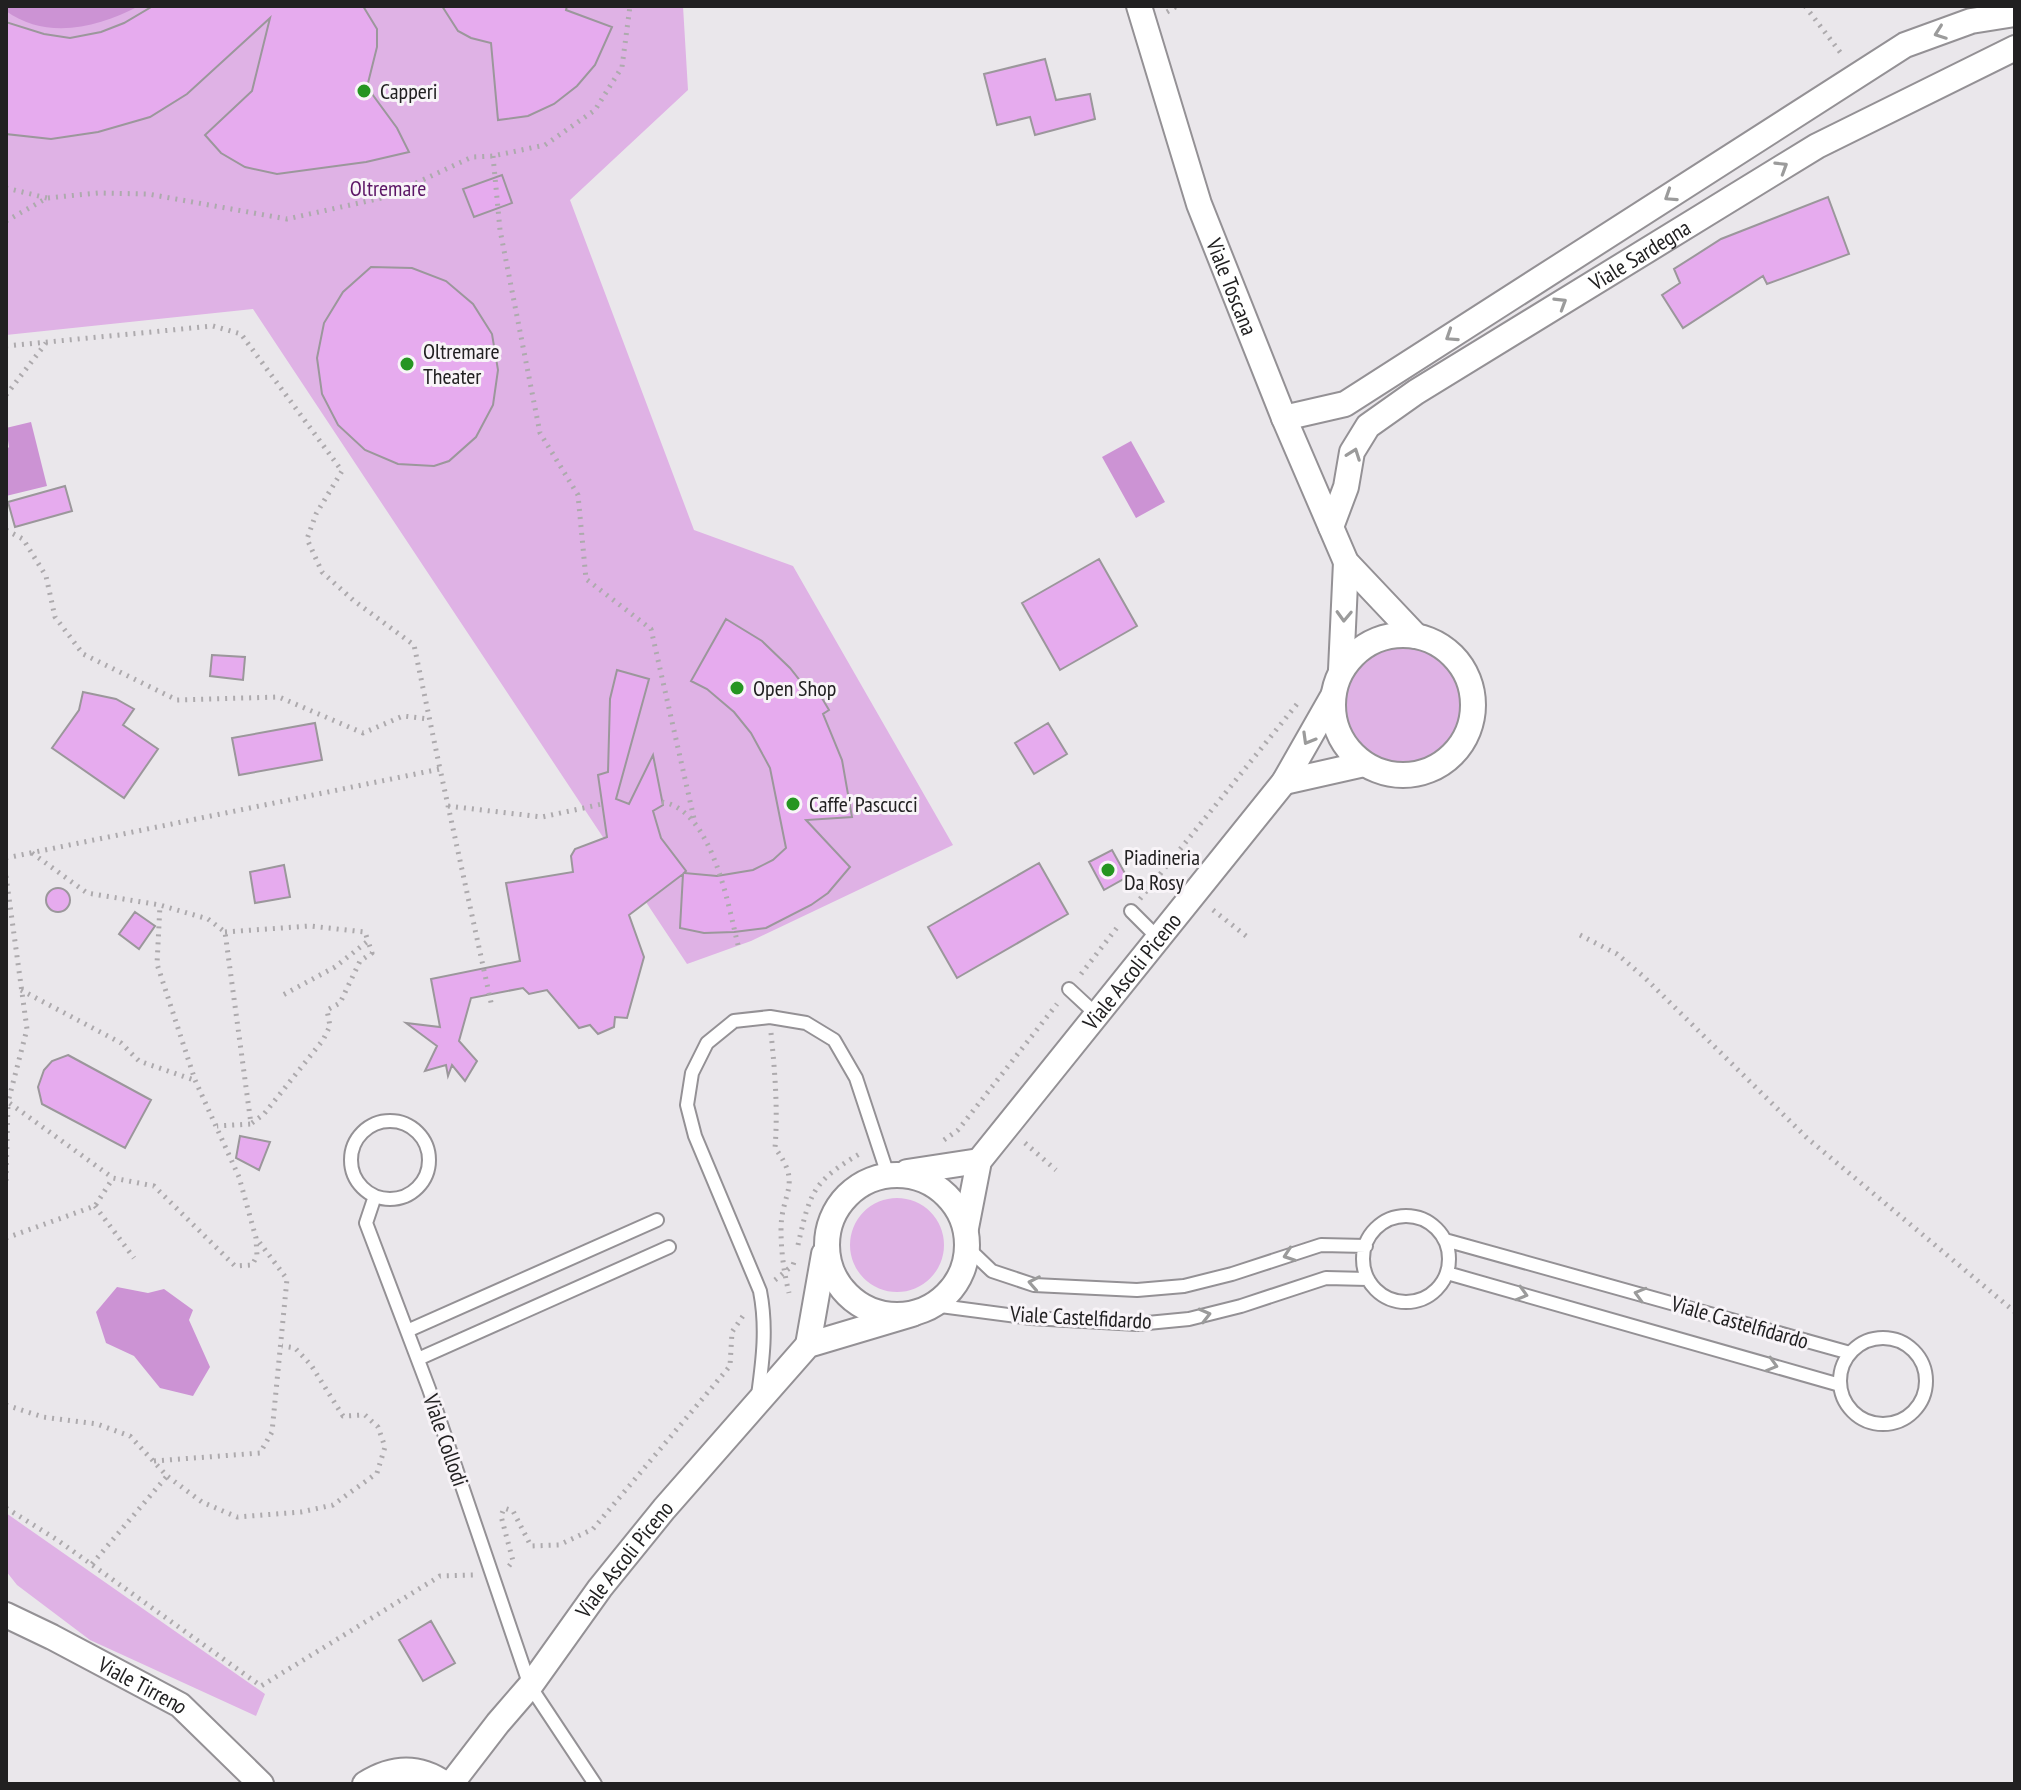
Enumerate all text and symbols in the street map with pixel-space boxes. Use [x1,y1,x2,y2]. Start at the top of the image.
one-way arrow [1934,23,1948,39]
place label: Capperi [380,77,438,105]
marker: Capperi [355,82,373,100]
one-way arrow [1773,161,1788,177]
park label: Oltremare [350,174,426,202]
one-way arrow [1664,186,1679,201]
street label: Viale Sardegna [1583,213,1695,297]
street label: Viale Toscana [1200,233,1264,339]
one-way arrow [1552,297,1567,313]
one-way arrow [1445,326,1460,341]
place label: Oltremare Theater [423,337,500,390]
marker: Oltremare Theater [398,355,416,373]
one-way arrow [1345,447,1361,461]
one-way arrow [1335,610,1352,623]
place label: Open Shop [753,674,836,702]
marker: Open Shop [728,679,746,697]
one-way arrow [1302,730,1318,745]
place label: Caffe' Pascucci [809,790,918,818]
marker: Caffe' Pascucci [784,795,802,813]
place label: Piadineria Da Rosy [1124,843,1200,896]
marker: Piadineria Da Rosy [1099,861,1117,879]
street label: Viale Ascoli Piceno [1076,907,1187,1036]
one-way arrow [1283,1246,1297,1262]
one-way arrow [1028,1275,1041,1292]
one-way arrow [1515,1285,1529,1301]
one-way arrow [1633,1287,1647,1304]
street label: Viale Castelfidardo [1667,1289,1812,1355]
street label: Viale Castelfidardo [1008,1299,1153,1335]
one-way arrow [1198,1307,1212,1324]
one-way arrow [1765,1356,1779,1373]
street label: Viale Collodi [417,1389,475,1490]
street label: Viale Ascoli Piceno [569,1495,679,1624]
street label: Viale Tirreno [93,1650,195,1720]

